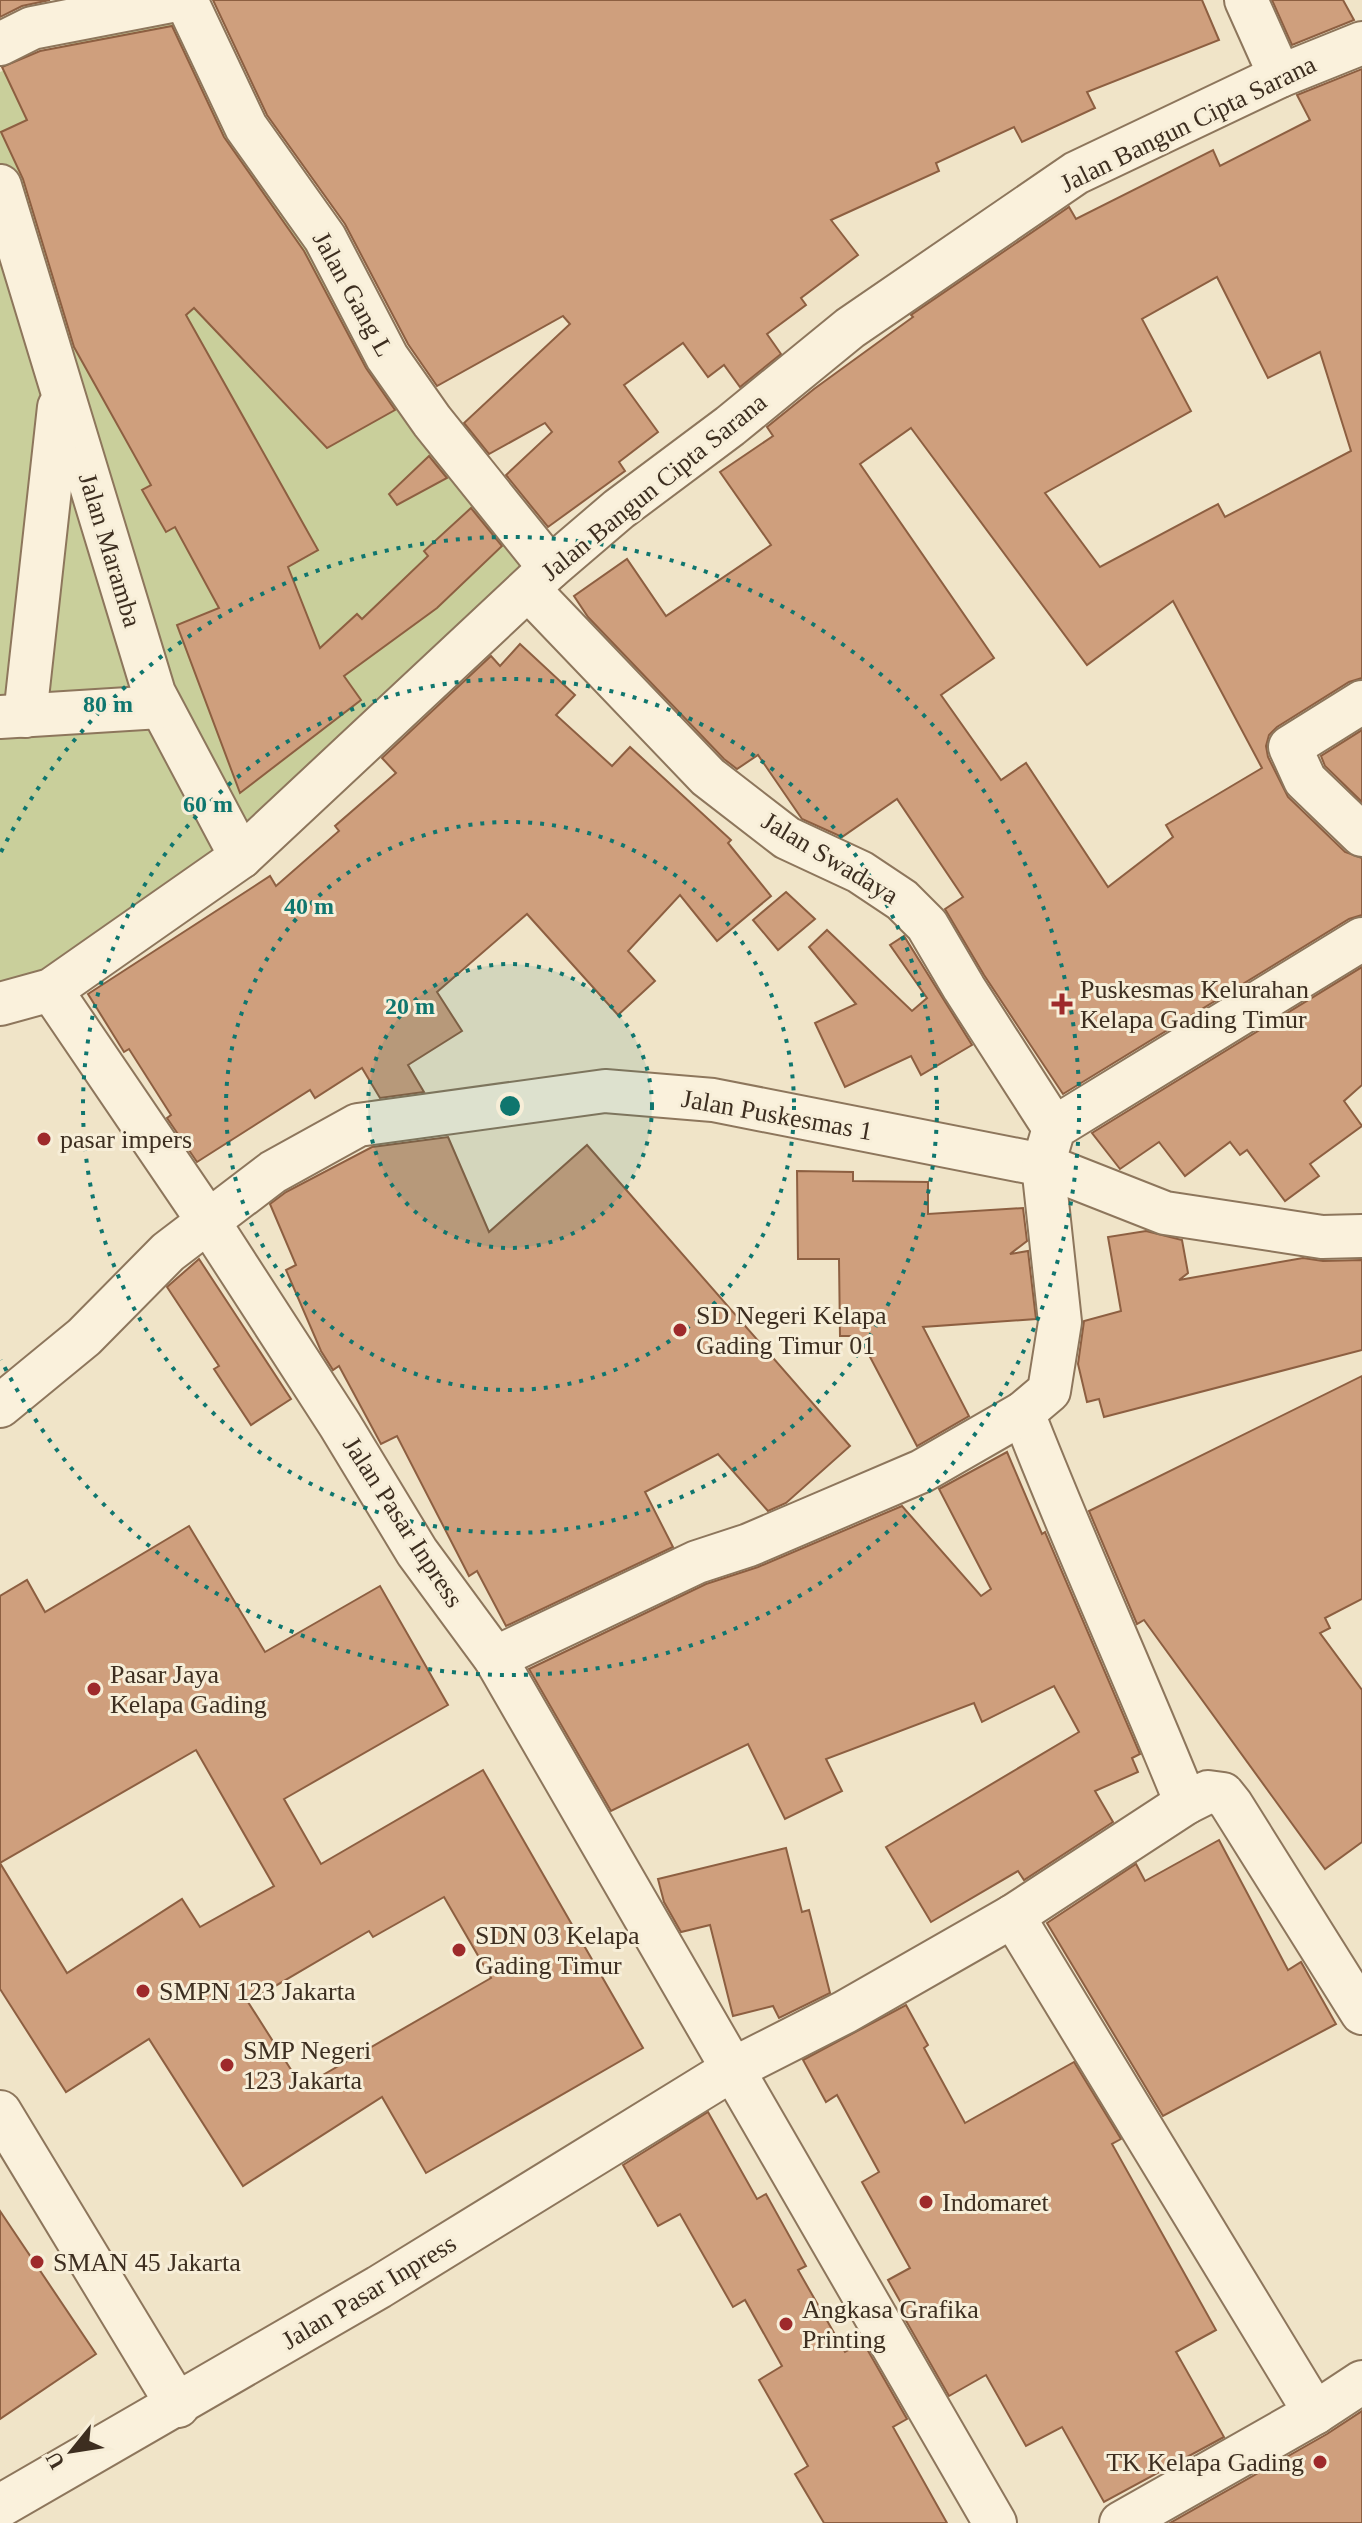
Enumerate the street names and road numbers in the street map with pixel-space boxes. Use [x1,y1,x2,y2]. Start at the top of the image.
street label: Jalan Bangun Cipta Sarana [1055,49,1321,199]
street label: Jalan Gang L [307,226,399,362]
street label: Jalan Bangun Cipta Sarana [536,387,773,587]
street label: Jalan Maramba [73,469,147,631]
street label: Jalan Swadaya [757,806,904,910]
street label: Jalan Puskesmas 1 [679,1084,875,1146]
street label: Jalan Pasar Inpress [337,1431,469,1613]
street label: Jalan Pasar Inpress [277,2229,461,2355]

